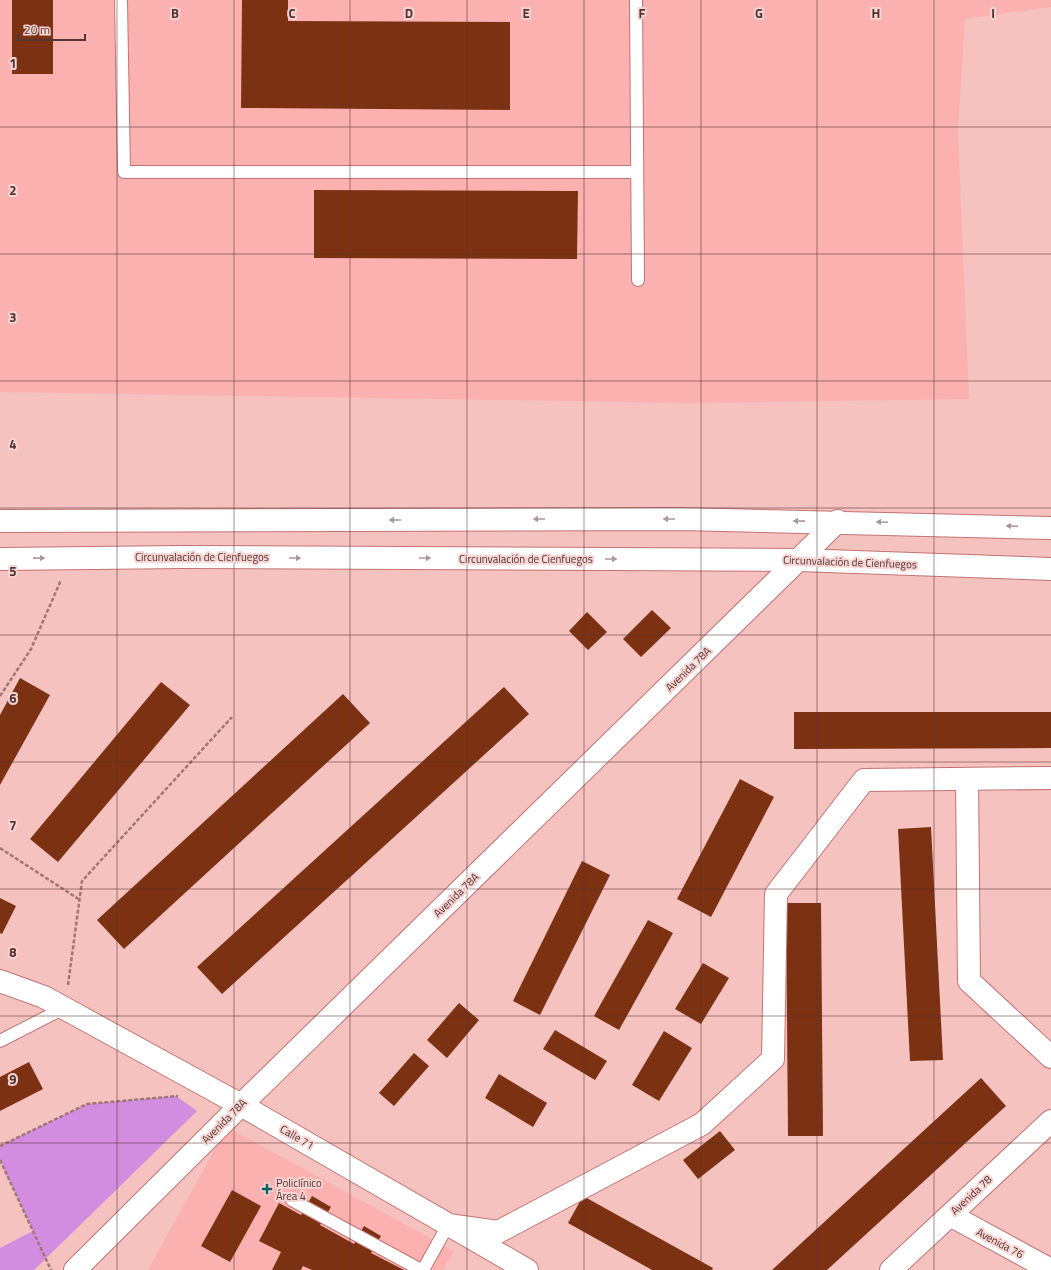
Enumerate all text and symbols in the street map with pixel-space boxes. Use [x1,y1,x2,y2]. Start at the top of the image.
text: B [171,3,179,23]
text: C [288,3,296,23]
text: D [405,3,413,23]
text: E [522,3,530,23]
text: F [639,3,646,23]
text: G [755,3,763,23]
text: H [872,3,880,23]
text: I [991,3,995,23]
scale bar [18,16,85,42]
text: 20 m [24,20,50,39]
text: 1 [9,53,17,73]
text: 2 [9,180,17,200]
text: 3 [9,307,17,327]
text: 4 [9,434,17,454]
one-way arrow [532,516,545,522]
one-way arrow [662,516,675,522]
one-way arrow [388,517,401,523]
one-way arrow [792,518,805,524]
one-way arrow [876,519,888,526]
one-way arrow [1006,523,1018,530]
street label: Circunvalación de Cienfuegos [135,549,269,565]
street label: Circunvalación de Cienfuegos [459,551,593,567]
street label: Circunvalación de Cienfuegos [783,552,917,572]
one-way arrow [33,555,46,561]
one-way arrow [289,555,302,561]
one-way arrow [419,555,432,561]
one-way arrow [605,556,618,562]
text: 5 [9,561,17,581]
street label: Avenida 78A [662,643,715,695]
text: 6 [9,688,17,708]
text: 7 [9,815,17,835]
street label: Avenida 78A [430,869,483,921]
text: 8 [9,942,17,962]
text: 9 [9,1069,17,1089]
street label: Avenida 78A [198,1095,250,1147]
street label: Calle 71 [277,1121,317,1153]
street label: Avenida 78 [947,1172,995,1218]
place label: Policlínico Área 4 [276,1175,322,1204]
marker: Policlínico Área 4 [261,1183,273,1195]
street label: Avenida 76 [974,1224,1026,1262]

